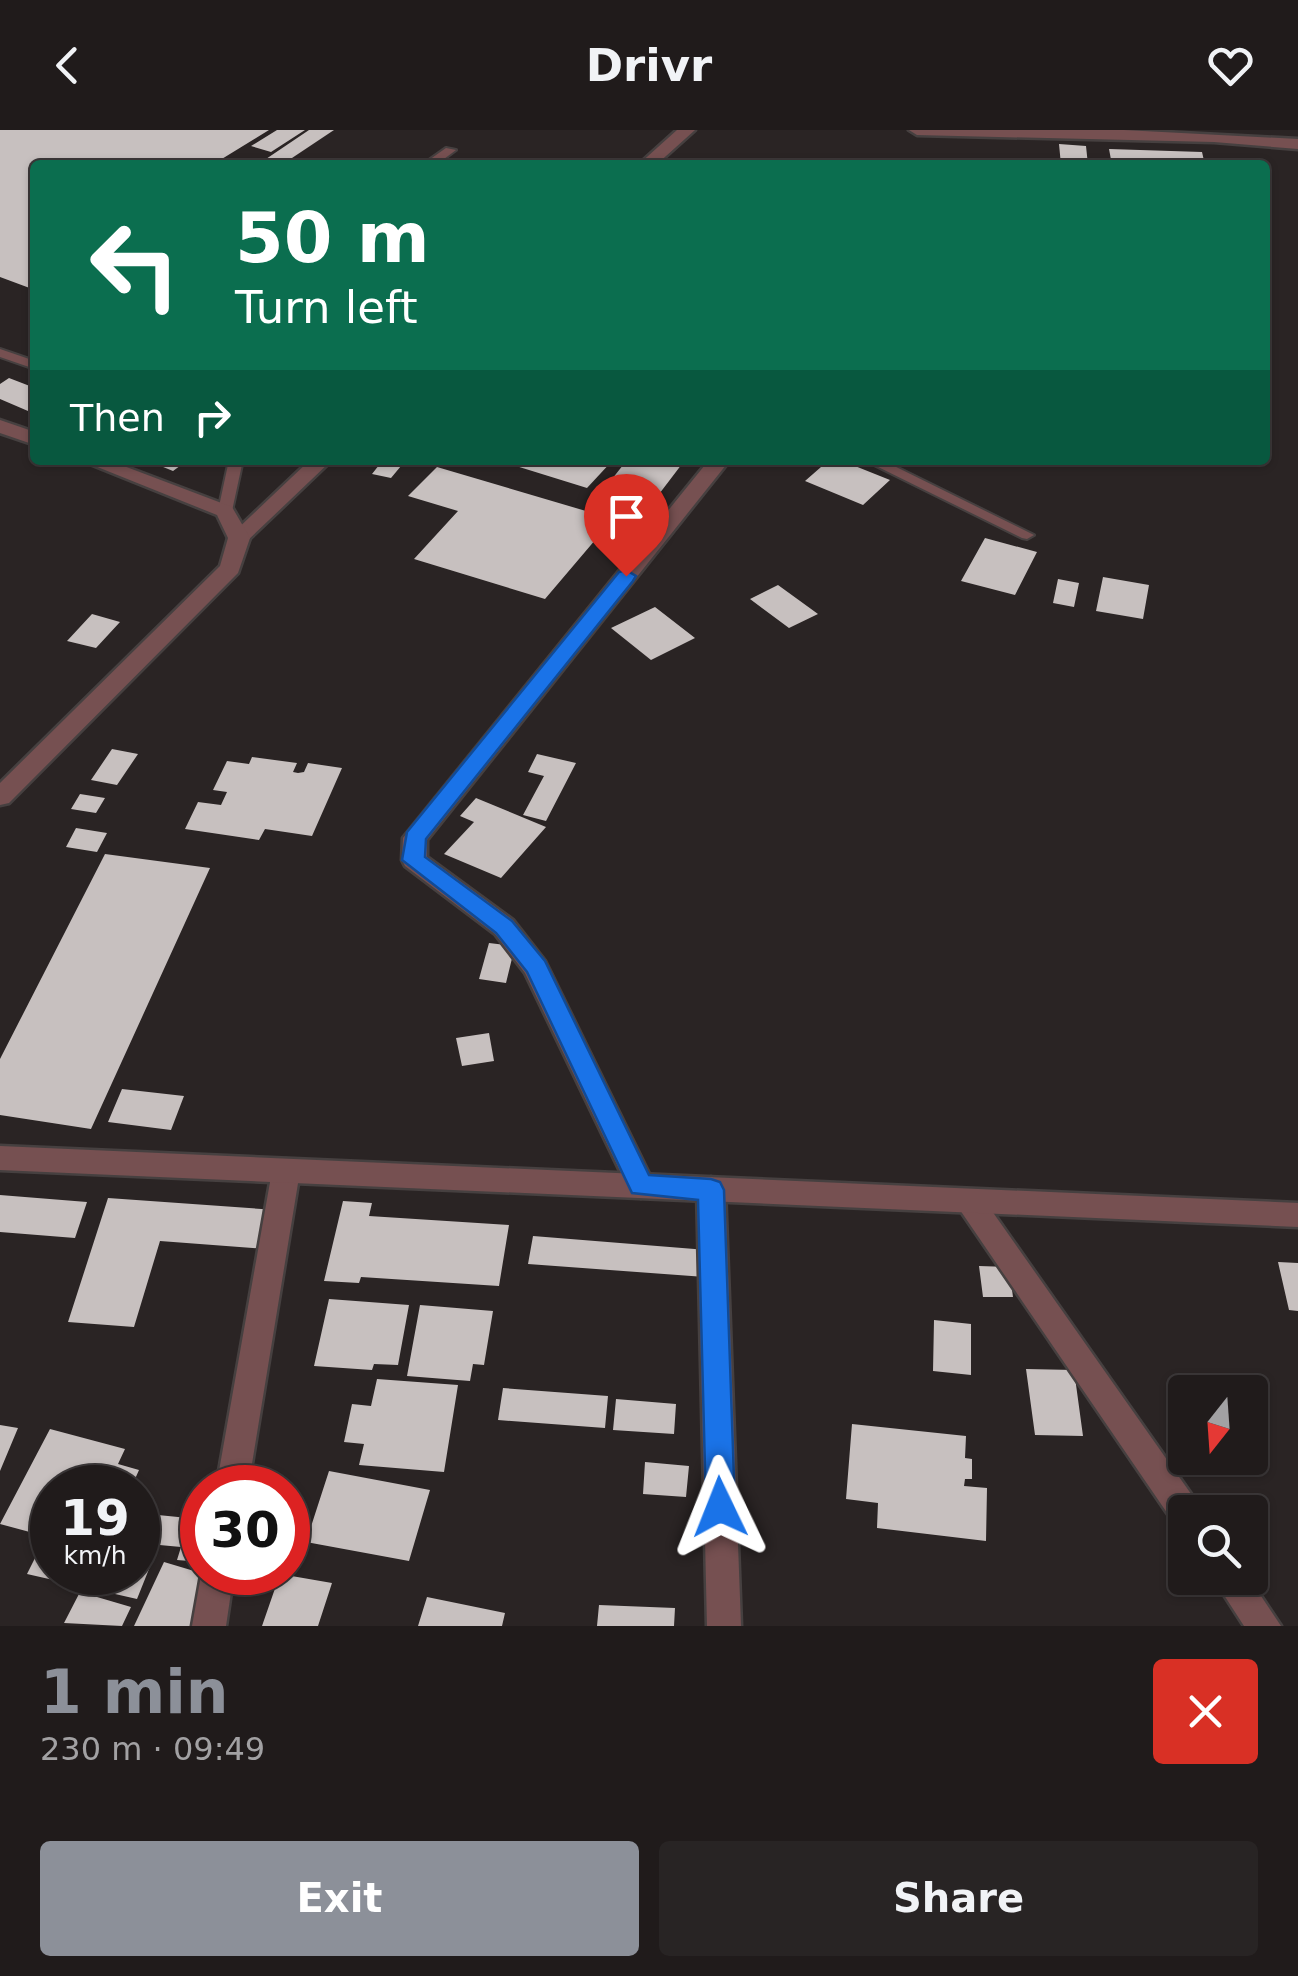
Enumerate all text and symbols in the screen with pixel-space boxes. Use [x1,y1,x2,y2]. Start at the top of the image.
icon: back [40,38,95,93]
icon: heart [1203,38,1258,93]
text: Drivr [586,39,712,92]
text: 50 m [235,197,430,279]
icon: left [70,200,200,330]
text: Turn left [235,281,418,334]
icon: right [185,390,240,445]
text: Then [70,396,165,440]
pin [584,474,669,577]
icon: arrive [599,489,654,544]
north arrow [1168,1375,1268,1475]
map controls [1168,1375,1268,1595]
position arrow [668,1455,772,1559]
speed limit sign: 30 [180,1465,310,1595]
text: 19 [60,1489,130,1547]
button: search [1168,1495,1268,1595]
text: km/h [63,1541,127,1570]
text: 1 min [40,1657,228,1727]
button: close [1153,1659,1258,1764]
text: 230 m · 09:49 [40,1730,265,1768]
button: Exit [40,1841,639,1956]
button: Share [659,1841,1258,1956]

